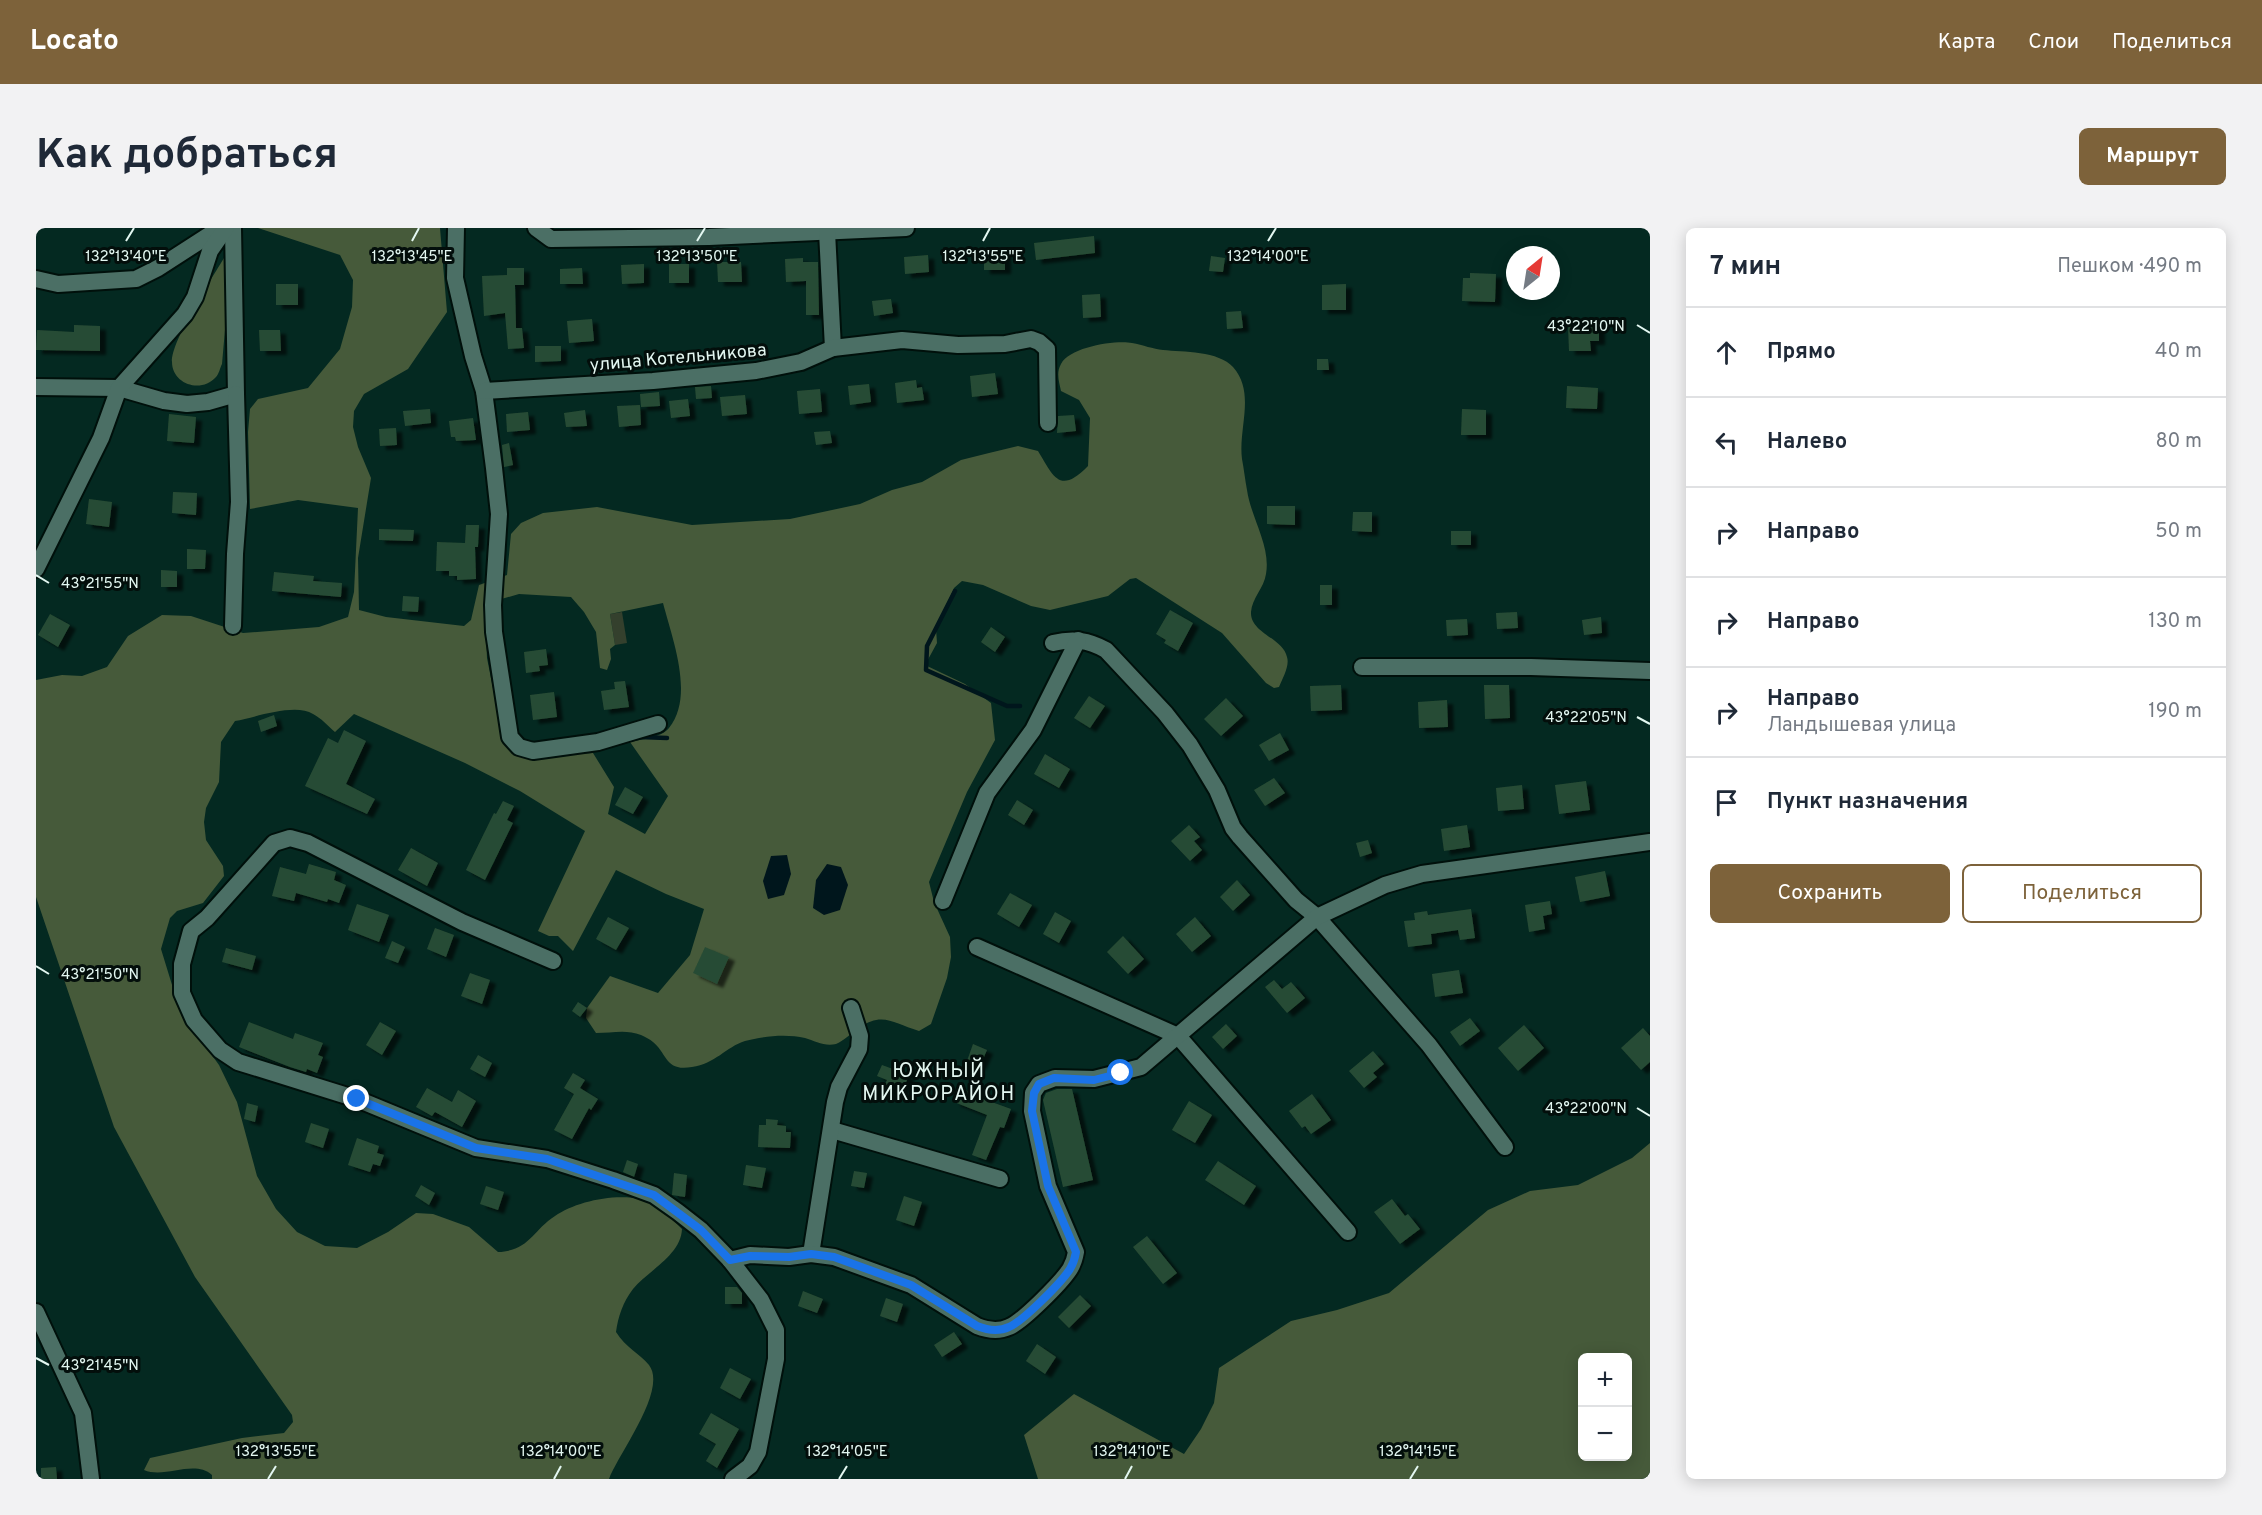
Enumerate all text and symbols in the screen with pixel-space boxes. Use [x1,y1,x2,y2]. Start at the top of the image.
text: Locato [30,24,119,60]
text: Карта [1938,29,1995,56]
text: Слои [2028,29,2079,56]
text: Поделиться [2112,29,2232,56]
button: Маршрут [2079,128,2226,185]
text: Как добраться [36,130,338,183]
north arrow [1506,246,1560,300]
text: 132°13'40"E [85,248,167,267]
text: 132°13'45"E [371,248,453,267]
text: 132°13'50"E [656,248,738,267]
text: 132°13'55"E [942,248,1024,267]
text: 132°14'00"E [1227,248,1309,267]
text: 7 мин [1710,251,1781,284]
text: Пешком · 490 m [2057,254,2202,280]
text: 43°22'10"N [1547,318,1625,337]
icon: ahead [1710,336,1743,369]
street label: улица Котельникова [589,339,767,378]
text: Прямо [1767,339,1836,366]
text: 40 m [2155,339,2202,365]
icon: left [1710,426,1743,459]
text: Налево [1767,429,1847,456]
text: 80 m [2156,429,2202,455]
icon: right [1710,516,1743,549]
text: Направо [1767,519,1859,546]
text: 50 m [2155,519,2202,545]
text: 43°21'55"N [61,575,139,594]
icon: right [1710,606,1743,639]
text: Направо [1767,609,1859,636]
text: 130 m [2148,609,2202,635]
text: Направо [1767,686,1859,713]
icon: right [1710,696,1743,729]
text: 190 m [2148,699,2202,725]
text: 43°22'05"N [1545,709,1627,728]
text: Ландышевая улица [1767,713,1956,739]
icon: arrive [1710,786,1743,819]
text: Пункт назначения [1767,789,1968,816]
button: Сохранить [1710,864,1950,923]
button: Поделиться [1962,864,2202,923]
text: 43°21'50"N [61,966,139,985]
district label: ЮЖНЫЙ МИКРОРАЙОН [862,1057,1016,1108]
route start [1107,1059,1133,1085]
route end [343,1085,369,1111]
text: 43°22'00"N [1545,1100,1627,1119]
map controls [1578,1353,1632,1461]
button: + [1578,1353,1632,1407]
text: 43°21'45"N [61,1357,139,1376]
button: − [1578,1407,1632,1461]
text: 132°13'55"E [235,1443,317,1462]
text: 132°14'00"E [520,1443,602,1462]
text: 132°14'05"E [806,1443,888,1462]
text: 132°14'10"E [1093,1443,1171,1462]
text: 132°14'15"E [1379,1443,1457,1462]

